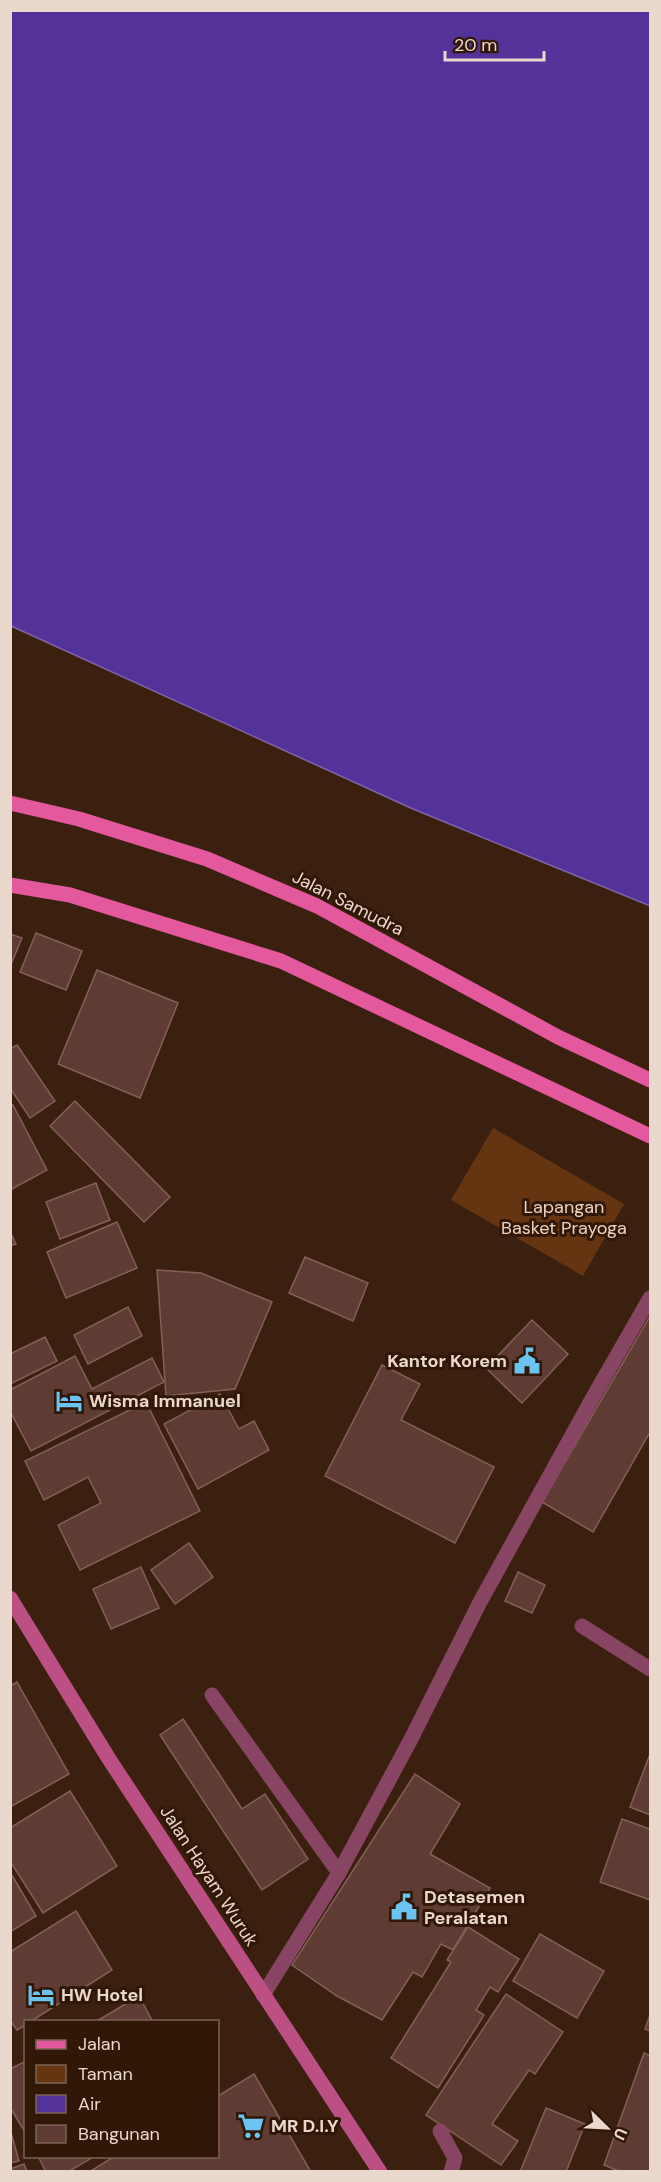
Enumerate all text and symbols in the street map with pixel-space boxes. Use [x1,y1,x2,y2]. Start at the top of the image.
scale bar [445,24,544,62]
text: 20 m [454,33,497,57]
street label: Jalan Samudra [288,865,408,941]
park label: Lapangan Basket Prayoga [501,1195,627,1240]
public building icon: Kantor Korem [512,1346,542,1376]
place label: Kantor Korem [387,1349,507,1373]
hotel icon: Wisma Immanuel [54,1386,84,1416]
place label: Wisma Immanuel [89,1389,241,1413]
street label: Jalan Hayam Wuruk [155,1801,263,1951]
place label: Detasemen Peralatan [424,1885,525,1930]
public building icon: Detasemen Peralatan [389,1892,419,1922]
hotel icon: HW Hotel [26,1980,56,2010]
place label: HW Hotel [61,1983,143,2007]
legend [24,2020,219,2158]
text: Jalan [78,2032,121,2056]
text: Taman [78,2062,133,2086]
text: Air [78,2092,101,2116]
north arrow [577,2098,637,2158]
supermarket icon: MR D.I.Y [236,2111,266,2141]
place label: MR D.I.Y [271,2114,339,2138]
text: Bangunan [78,2122,160,2146]
text: U [608,2125,632,2143]

